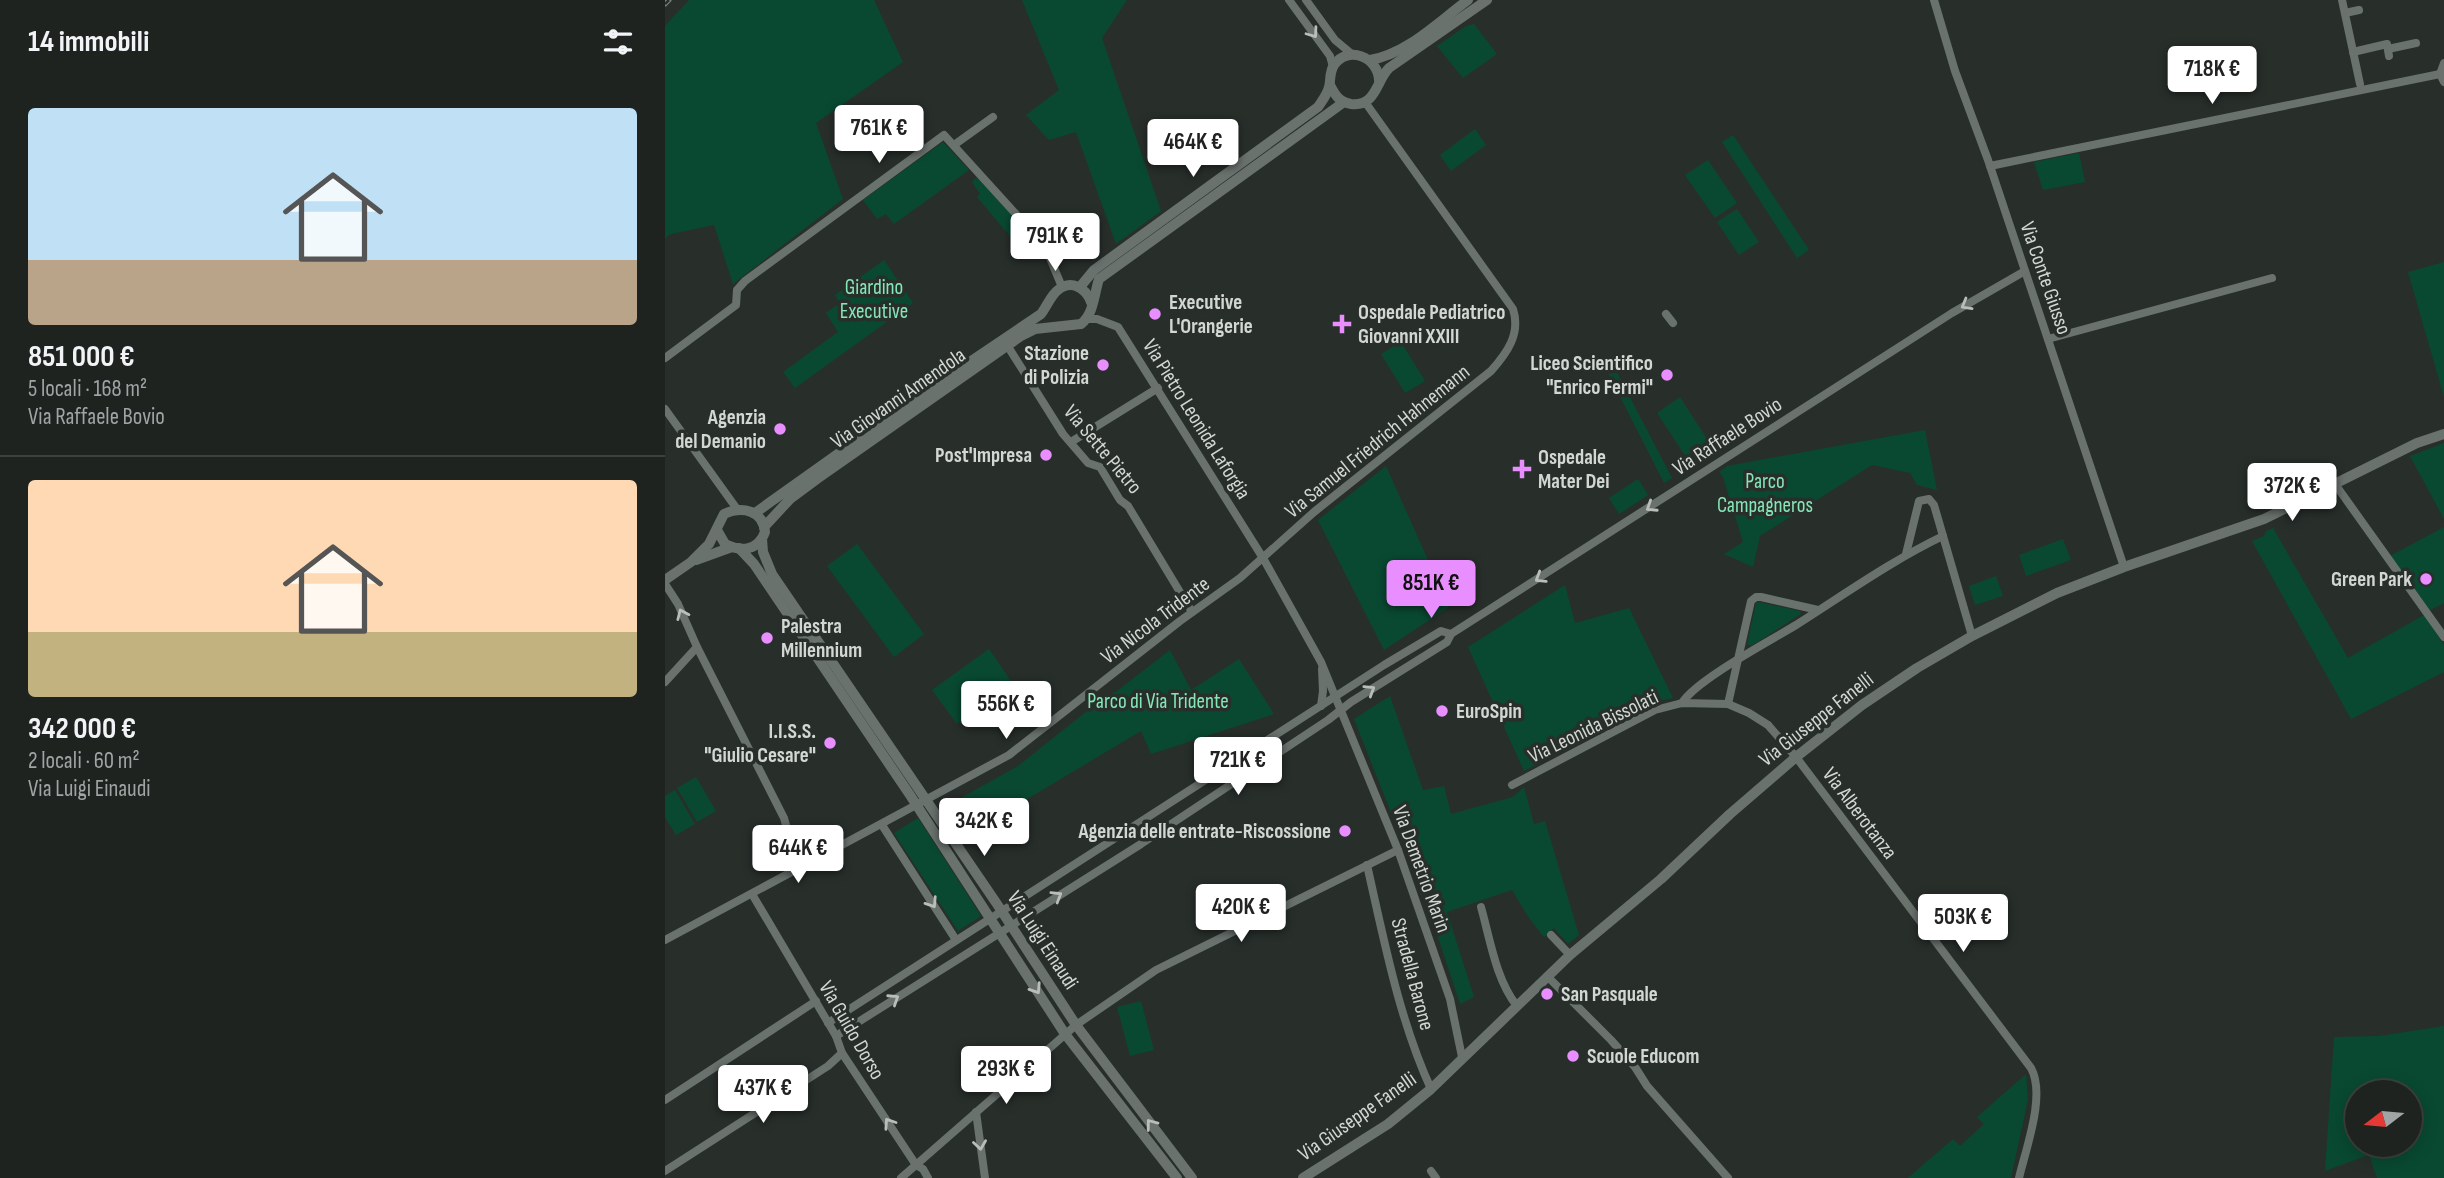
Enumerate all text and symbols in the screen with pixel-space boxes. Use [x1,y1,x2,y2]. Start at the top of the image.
icon: filters [599,23,637,61]
text: 14 immobili [28,24,149,60]
one-way arrow [1305,25,1317,37]
pin: 718K € [2155,46,2269,106]
text: 718K € [2184,55,2240,83]
pin: 761K € [822,106,936,165]
text: 761K € [851,114,907,142]
pin: 464K € [1136,120,1250,179]
text: 464K € [1163,128,1223,156]
icon: home [270,154,396,280]
pin: 791K € [998,214,1112,273]
street label: Via Conte Giusso [2015,219,2076,338]
text: 791K € [1027,222,1083,250]
park label: Giardino Executive [840,275,908,324]
place label: Executive L'Orangerie [1169,290,1253,339]
one-way arrow [1960,297,1973,310]
place label: Ospedale Pediatrico Giovanni XXIII [1358,300,1505,349]
marker: Executive L'Orangerie [1147,306,1163,322]
marker: Ospedale Pediatrico Giovanni XXIII [1332,314,1352,334]
street label: Via Pietro Leonida Laforgia [1137,335,1256,504]
text: 851 000 € [28,339,135,375]
place label: Stazione di Polizia [1024,341,1089,390]
street label: Via Giovanni Amendola [826,343,970,454]
place label: Liceo Scientifico "Enrico Fermi" [1530,351,1653,400]
marker: Stazione di Polizia [1095,357,1111,373]
street label: Via Samuel Friedrich Hahnemann [1280,359,1475,524]
marker: Liceo Scientifico "Enrico Fermi" [1659,367,1675,383]
text: 5 locali · 168 m² [28,375,147,403]
street label: Via Raffaele Bovio [1668,392,1786,481]
street label: Via Sette Pietro [1058,400,1147,499]
text: Via Raffaele Bovio [28,403,165,431]
place label: Agenzia del Demanio [675,405,766,454]
marker: Agenzia del Demanio [772,421,788,437]
place label: Post'Impresa [935,443,1032,468]
place label: Ospedale Mater Dei [1538,445,1610,494]
marker: Post'Impresa [1038,447,1054,463]
marker: Ospedale Mater Dei [1512,459,1532,479]
pin: 372K € [2235,463,2349,523]
park label: Parco Campagneros [1717,469,1813,518]
text: 372K € [2263,472,2321,500]
one-way arrow [1645,499,1658,512]
icon: home [270,526,396,652]
pin: 851K € [1374,560,1488,620]
place label: Green Park [2331,567,2412,592]
text: 851K € [1403,569,1459,597]
one-way arrow [1534,570,1547,583]
street label: Via Nicola Tridente [1096,571,1215,669]
marker: Green Park [2418,571,2434,587]
one-way arrow [676,609,690,621]
place label: Palestra Millennium [781,614,862,663]
marker: Palestra Millennium [759,630,775,646]
street label: Via Giuseppe Fanelli [1754,667,1879,772]
pin: 556K € [949,682,1063,741]
street label: Via Leonida Bissolati [1524,684,1662,769]
one-way arrow [1362,686,1375,699]
park label: Parco di Via Tridente [1087,689,1229,714]
text: 556K € [977,690,1035,718]
place label: EuroSpin [1456,699,1522,724]
marker: EuroSpin [1434,703,1450,719]
text: 342 000 € [28,711,136,747]
place label: I.I.S.S. "Giulio Cesare" [704,719,816,768]
marker: I.I.S.S. "Giulio Cesare" [822,735,838,751]
pin: 721K € [1181,738,1295,797]
text: 721K € [1210,746,1266,774]
text: 2 locali · 60 m² [28,747,140,775]
street label: Via Alberotanza [1817,762,1902,864]
text: Via Luigi Einaudi [28,775,151,803]
pin: 342K € [927,798,1041,858]
street label: Via Demetrio Marin [1387,802,1456,936]
text: 342K € [955,807,1013,835]
place label: Agenzia delle entrate-Riscossione [1077,819,1331,844]
marker: Agenzia delle entrate-Riscossione [1337,823,1353,839]
pin: 644K € [741,826,855,885]
text: 644K € [768,834,828,862]
pin: 420K € [1184,884,1298,944]
street label: Via Luigi Einaudi [1002,887,1084,994]
one-way arrow [1049,892,1062,905]
text: 420K € [1212,893,1270,921]
pin: 503K € [1906,894,2020,954]
one-way arrow [923,895,936,908]
text: 503K € [1934,903,1992,931]
street label: Stradella Barone [1386,915,1439,1033]
street label: Via Guido Dorso [813,976,890,1084]
one-way arrow [1028,981,1040,994]
place label: San Pasquale [1561,982,1658,1007]
marker: San Pasquale [1539,986,1555,1002]
one-way arrow [886,994,899,1007]
place label: Scuole Educom [1587,1044,1699,1069]
pin: 293K € [949,1046,1063,1106]
marker: Scuole Educom [1565,1048,1581,1064]
text: 293K € [977,1055,1035,1083]
pin: 437K € [706,1066,820,1125]
street label: Via Giuseppe Fanelli [1293,1066,1421,1166]
text: 437K € [734,1074,792,1102]
north arrow [2345,1080,2422,1157]
map controls [2345,1080,2422,1157]
one-way arrow [885,1118,897,1131]
one-way arrow [1146,1119,1159,1132]
one-way arrow [973,1139,988,1151]

